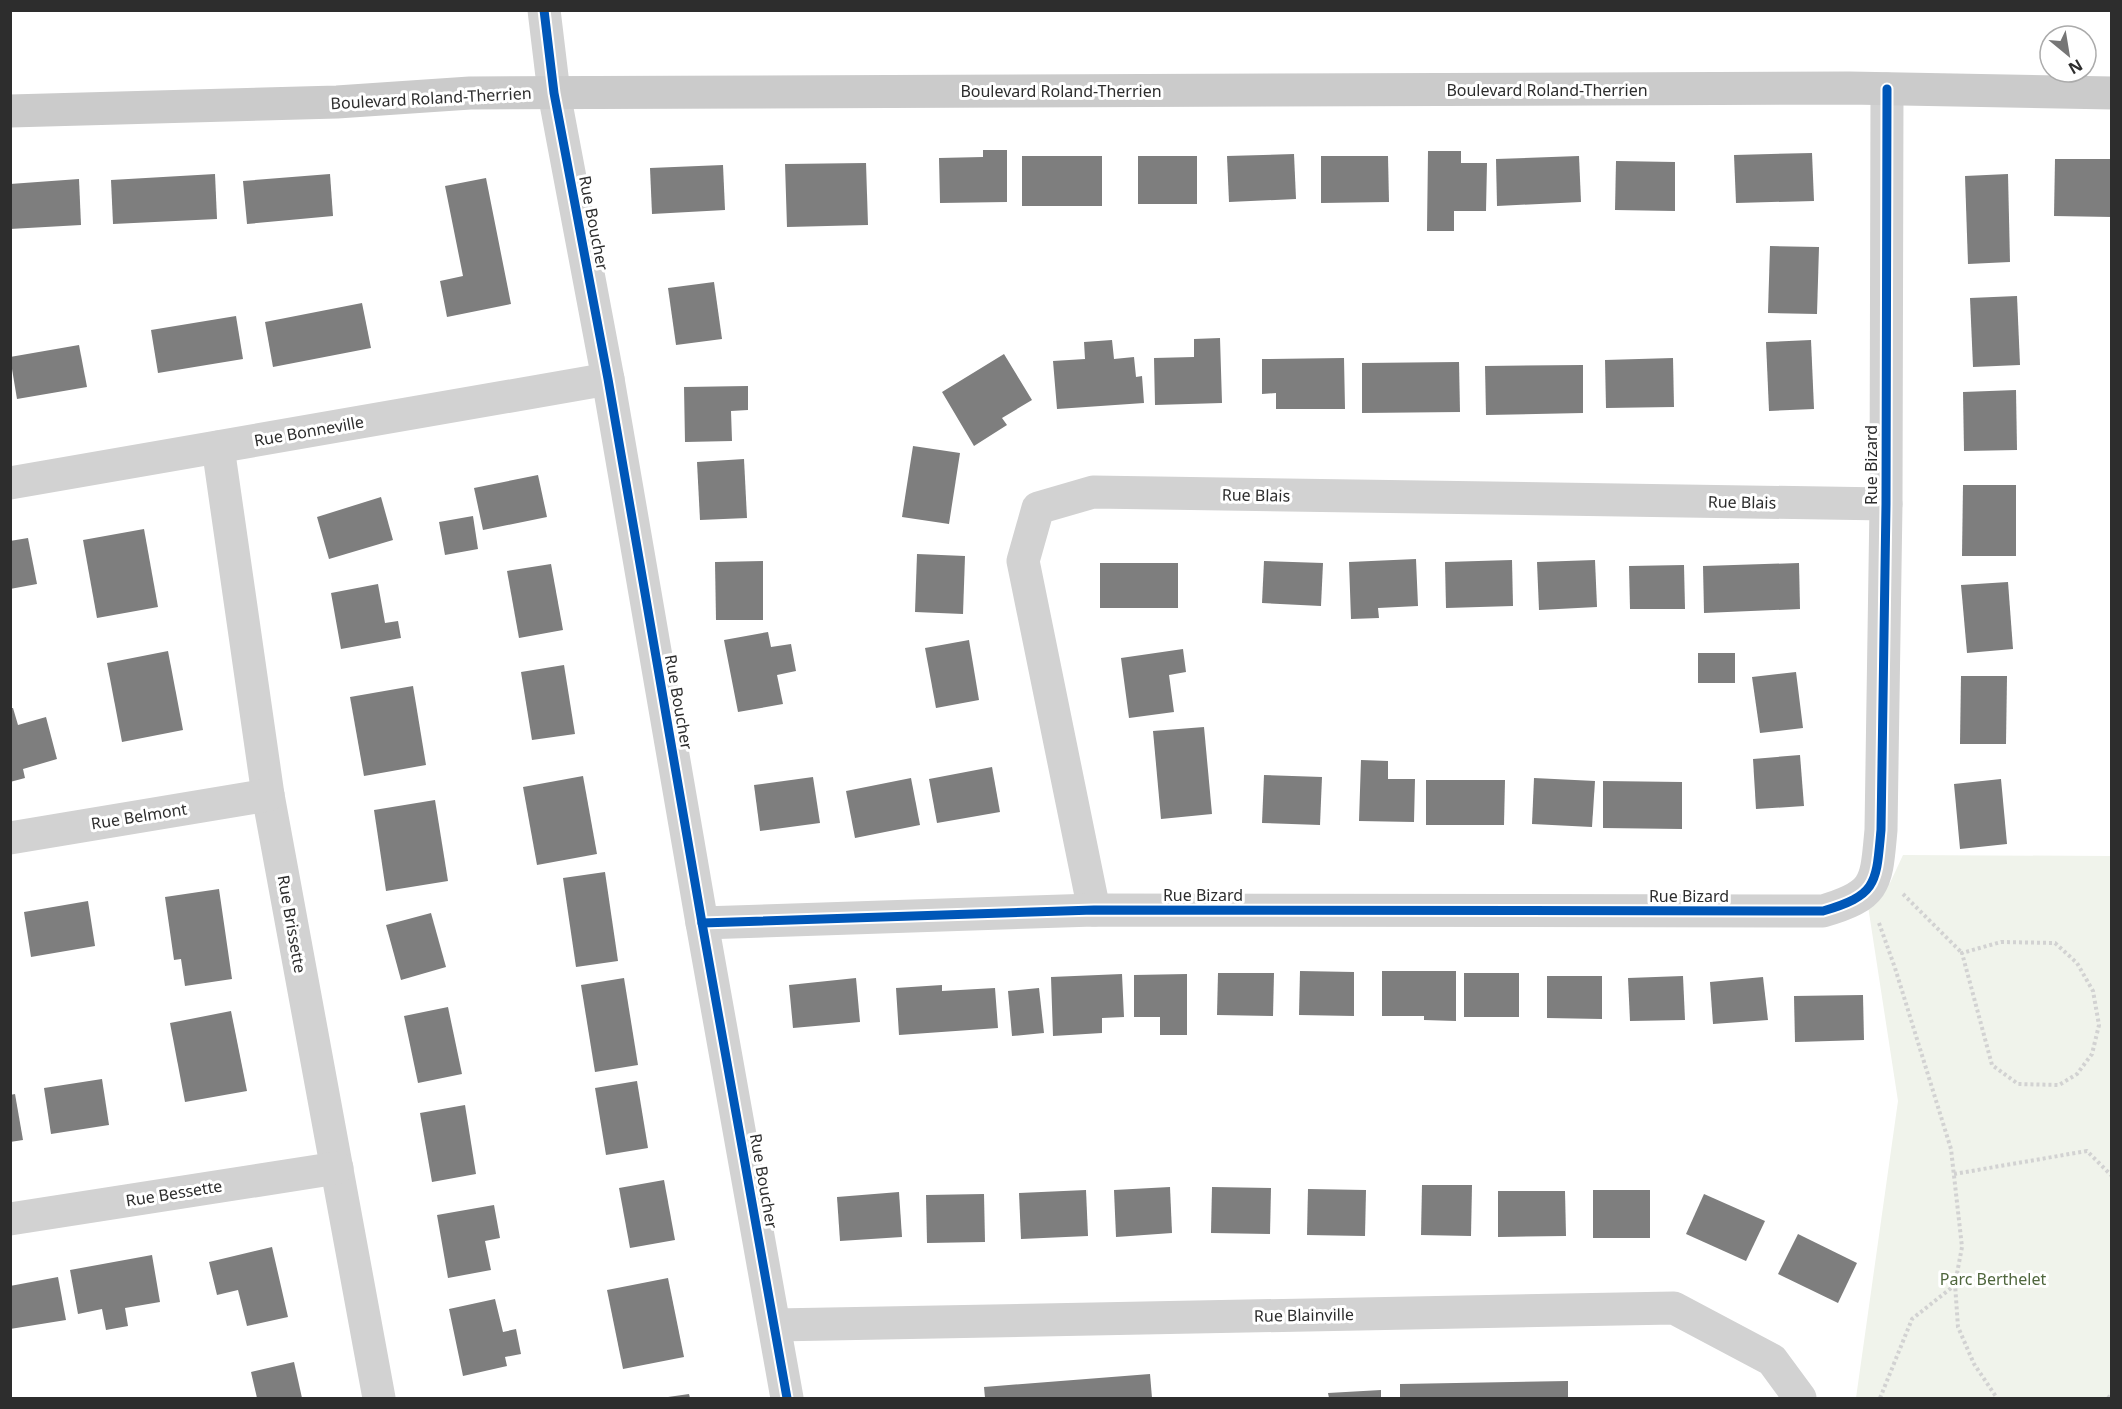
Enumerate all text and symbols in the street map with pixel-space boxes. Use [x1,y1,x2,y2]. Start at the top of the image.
north arrow [2038,24,2098,84]
text: N [2064,54,2087,80]
street label: Boulevard Roland-Therrien [1446,79,1648,101]
street label: Boulevard Roland-Therrien [960,80,1162,102]
street label: Boulevard Roland-Therrien [330,82,532,114]
street label: Rue Boucher [574,174,614,273]
street label: Rue Bonneville [252,411,366,451]
street label: Rue Bizard [1860,425,1882,505]
street label: Rue Blais [1222,483,1290,507]
street label: Rue Blais [1708,490,1776,514]
street label: Rue Boucher [660,653,698,752]
street label: Rue Belmont [89,798,189,834]
street label: Rue Brissette [273,873,311,975]
street label: Rue Bizard [1163,884,1243,906]
street label: Rue Bizard [1649,885,1729,907]
street label: Rue Boucher [745,1132,783,1231]
street label: Rue Bessette [124,1175,224,1211]
park label: Parc Berthelet [1940,1268,2046,1290]
street label: Rue Blainville [1254,1303,1354,1327]

